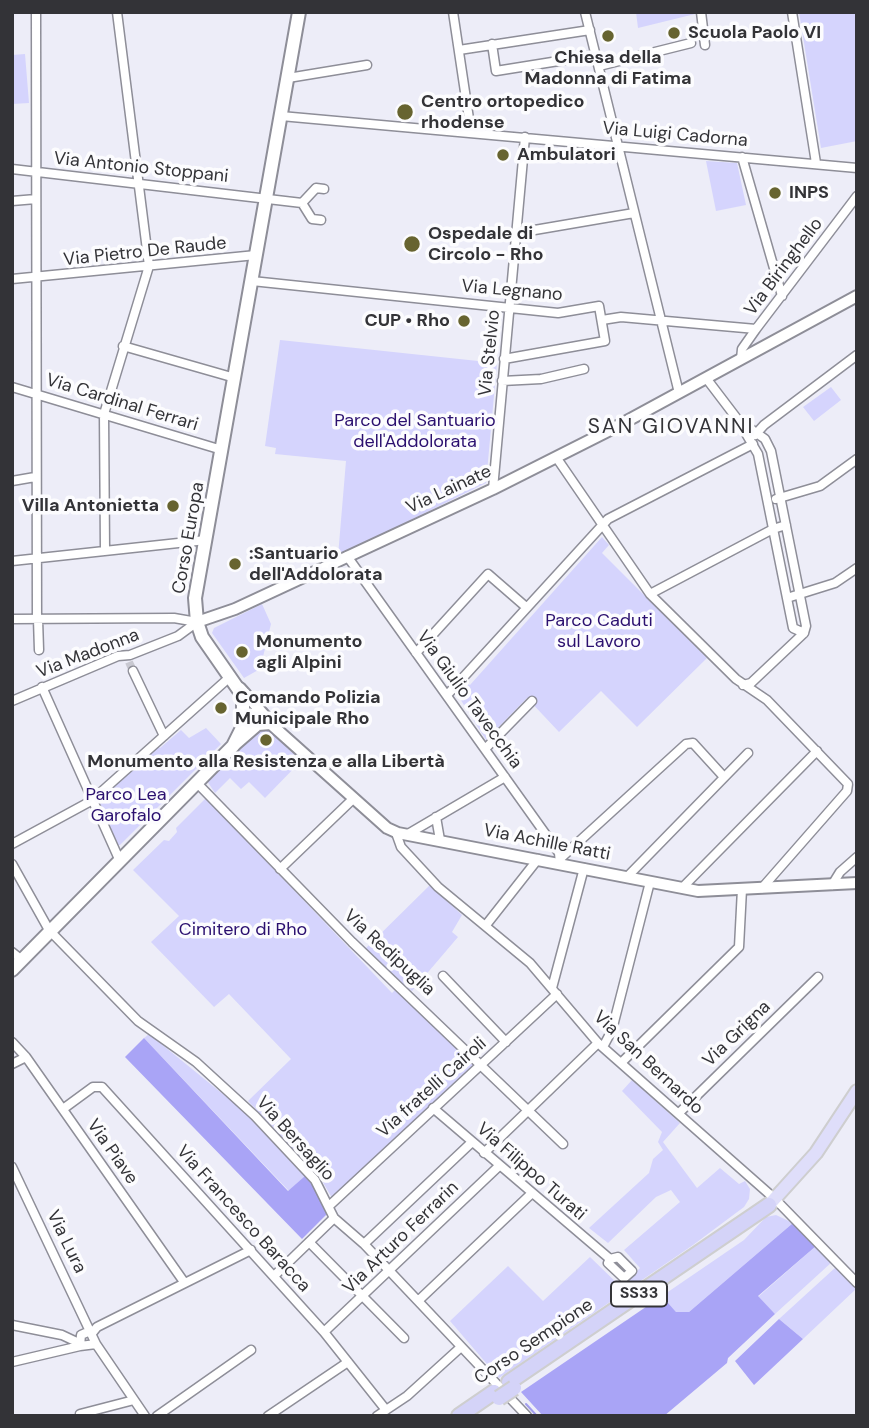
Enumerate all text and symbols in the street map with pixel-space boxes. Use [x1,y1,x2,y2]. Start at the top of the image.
place label: Scuola Paolo VI [688,22,821,44]
marker: Scuola Paolo VI [666,25,682,41]
marker: Chiesa della Madonna di Fatima [600,28,616,44]
place label: Chiesa della Madonna di Fatima [524,47,692,90]
place label: Centro ortopedico rhodense [421,91,585,134]
marker: Centro ortopedico rhodense [395,102,415,122]
street label: Via Luigi Cadorna [602,118,748,152]
place label: Ambulatori [517,144,616,166]
marker: Ambulatori [495,147,511,163]
street label: Via Antonio Stoppani [52,148,230,188]
place label: INPS [789,182,829,204]
marker: INPS [767,185,783,201]
street label: Via Biringhello [740,214,828,320]
place label: Ospedale di Circolo - Rho [428,223,543,266]
street label: Via Pietro De Raude [62,233,228,271]
marker: Ospedale di Circolo - Rho [402,234,422,254]
street label: Via Legnano [461,276,563,306]
street label: Via Stelvio [475,309,505,397]
place label: CUP • Rho [364,310,450,332]
marker: CUP • Rho [456,313,472,329]
street label: Via Cardinal Ferrari [43,370,201,436]
park label: Parco del Santuario dell'Addolorata [334,410,496,452]
district label: SAN GIOVANNI [589,414,753,440]
street label: Via Lainate [403,461,495,519]
street label: Corso Europa [169,480,209,596]
place label: Villa Antonietta [22,495,159,517]
marker: Villa Antonietta [165,498,181,514]
place label: :Santuario dell'Addolorata [249,543,382,586]
marker: :Santuario dell'Addolorata [227,556,243,572]
park label: Parco Caduti sul Lavoro [545,610,653,652]
street label: Via Madonna [34,625,142,683]
street label: Via Giulio Tavecchia [412,627,526,773]
place label: Monumento agli Alpini [256,631,363,674]
marker: Monumento agli Alpini [234,644,250,660]
place label: Comando Polizia Municipale Rho [235,687,380,730]
marker: Comando Polizia Municipale Rho [213,700,229,716]
marker: Monumento alla Resistenza e alla Libertà [258,732,274,748]
place label: Monumento alla Resistenza e alla Libertà [87,751,445,773]
park label: Parco Lea Garofalo [85,784,167,826]
street label: Via Achille Ratti [482,820,612,866]
street label: Via Redipuglia [339,905,439,1001]
park label: Cimitero di Rho [179,919,307,941]
street label: Via Grigna [699,996,775,1072]
street label: Via San Bernardo [589,1007,707,1119]
street label: Via fratelli Cairoli [373,1033,491,1143]
street label: Via Bersaglio [251,1092,339,1186]
street label: Via Piave [82,1115,142,1189]
street label: Via Filippo Turati [472,1118,590,1226]
street label: Via Francesco Baracca [171,1141,315,1297]
street label: Via Arturo Ferrarin [339,1177,463,1299]
street label: Via Lura [42,1207,90,1277]
road number: SS33 [611,1282,667,1306]
street label: Corso Sempione [471,1294,597,1390]

